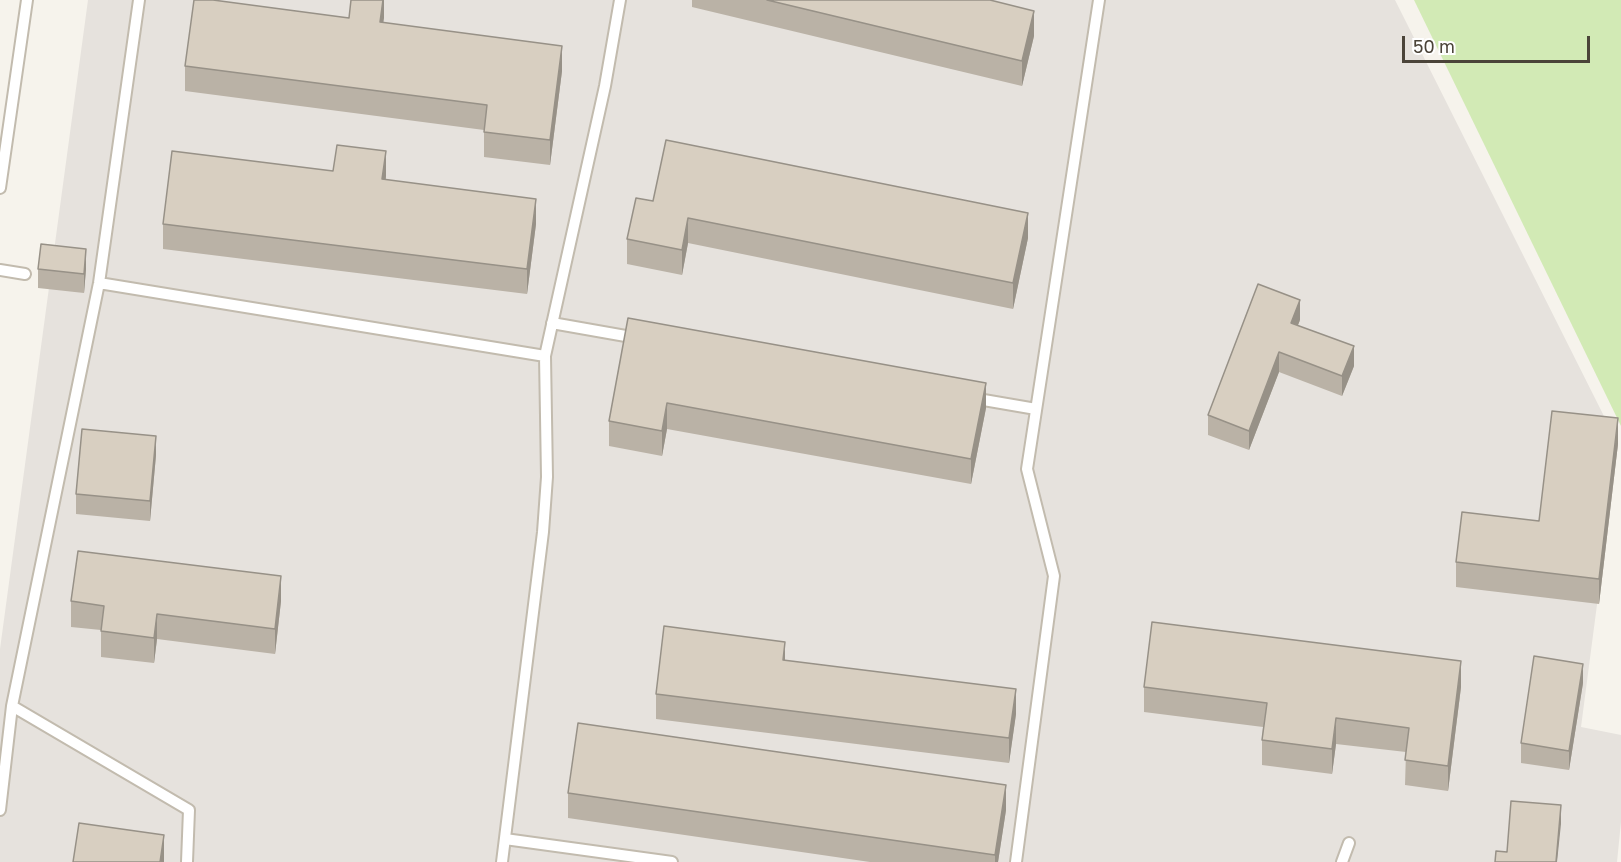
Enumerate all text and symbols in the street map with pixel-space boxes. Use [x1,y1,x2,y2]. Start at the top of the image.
scale bar [1405,24,1592,62]
text: 50 m [1413,35,1455,57]

